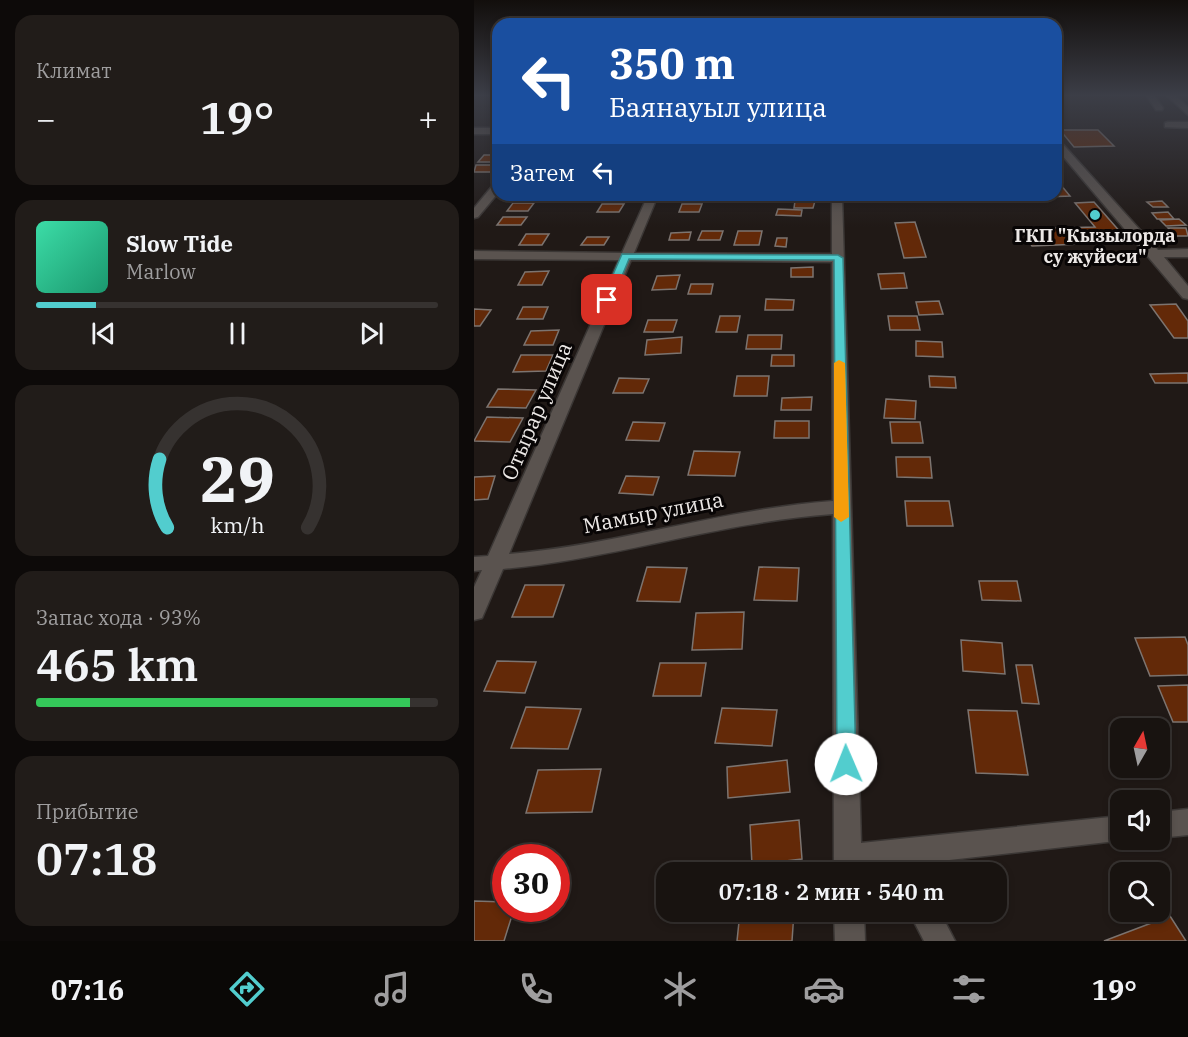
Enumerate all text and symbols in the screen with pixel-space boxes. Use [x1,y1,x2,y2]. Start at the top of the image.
text: 350 m [609,36,735,91]
icon: left [510,42,588,120]
text: Климат [36,57,112,84]
text: 19° [199,88,275,146]
text: Баянауыл улица [609,89,827,124]
text: − [36,97,56,140]
text: + [418,97,438,140]
icon: left [587,156,620,189]
text: Затем [510,158,575,187]
marker: ГКП "Кызылорда су жуйеси" [1088,208,1102,222]
place label: ГКП "Кызылорда су жуйеси" [1015,224,1175,268]
text: Slow Tide [126,229,233,258]
text: Marlow [126,258,196,285]
pin [581,274,632,325]
icon: arrive [590,283,623,316]
icon: previous [87,317,120,350]
icon: pause [221,317,254,350]
icon: next [355,317,388,350]
street label: Отырар улица [494,338,578,484]
text: 29 [200,438,274,519]
street label: Мамыр улица [580,485,726,539]
text: km/h [210,511,264,539]
text: Запас хода · 93% [36,604,201,631]
text: 465 km [36,635,198,693]
north arrow [1110,718,1170,778]
map controls [1110,718,1170,922]
position arrow [814,732,878,796]
button: sound [1110,790,1170,850]
text: Прибытие [36,798,139,825]
text: 07:18 [36,829,157,887]
speed limit sign: 30 [492,844,570,922]
button: search [1110,862,1170,922]
text: 07:18 · 2 мин · 540 m [719,877,944,906]
icon: directions [226,968,268,1010]
icon: music [371,968,413,1010]
icon: phone [515,968,557,1010]
icon: climate [659,968,701,1010]
icon: car [803,968,845,1010]
icon: filters [948,968,990,1010]
text: 07:16 [51,972,124,1007]
text: 19° [1092,972,1137,1007]

